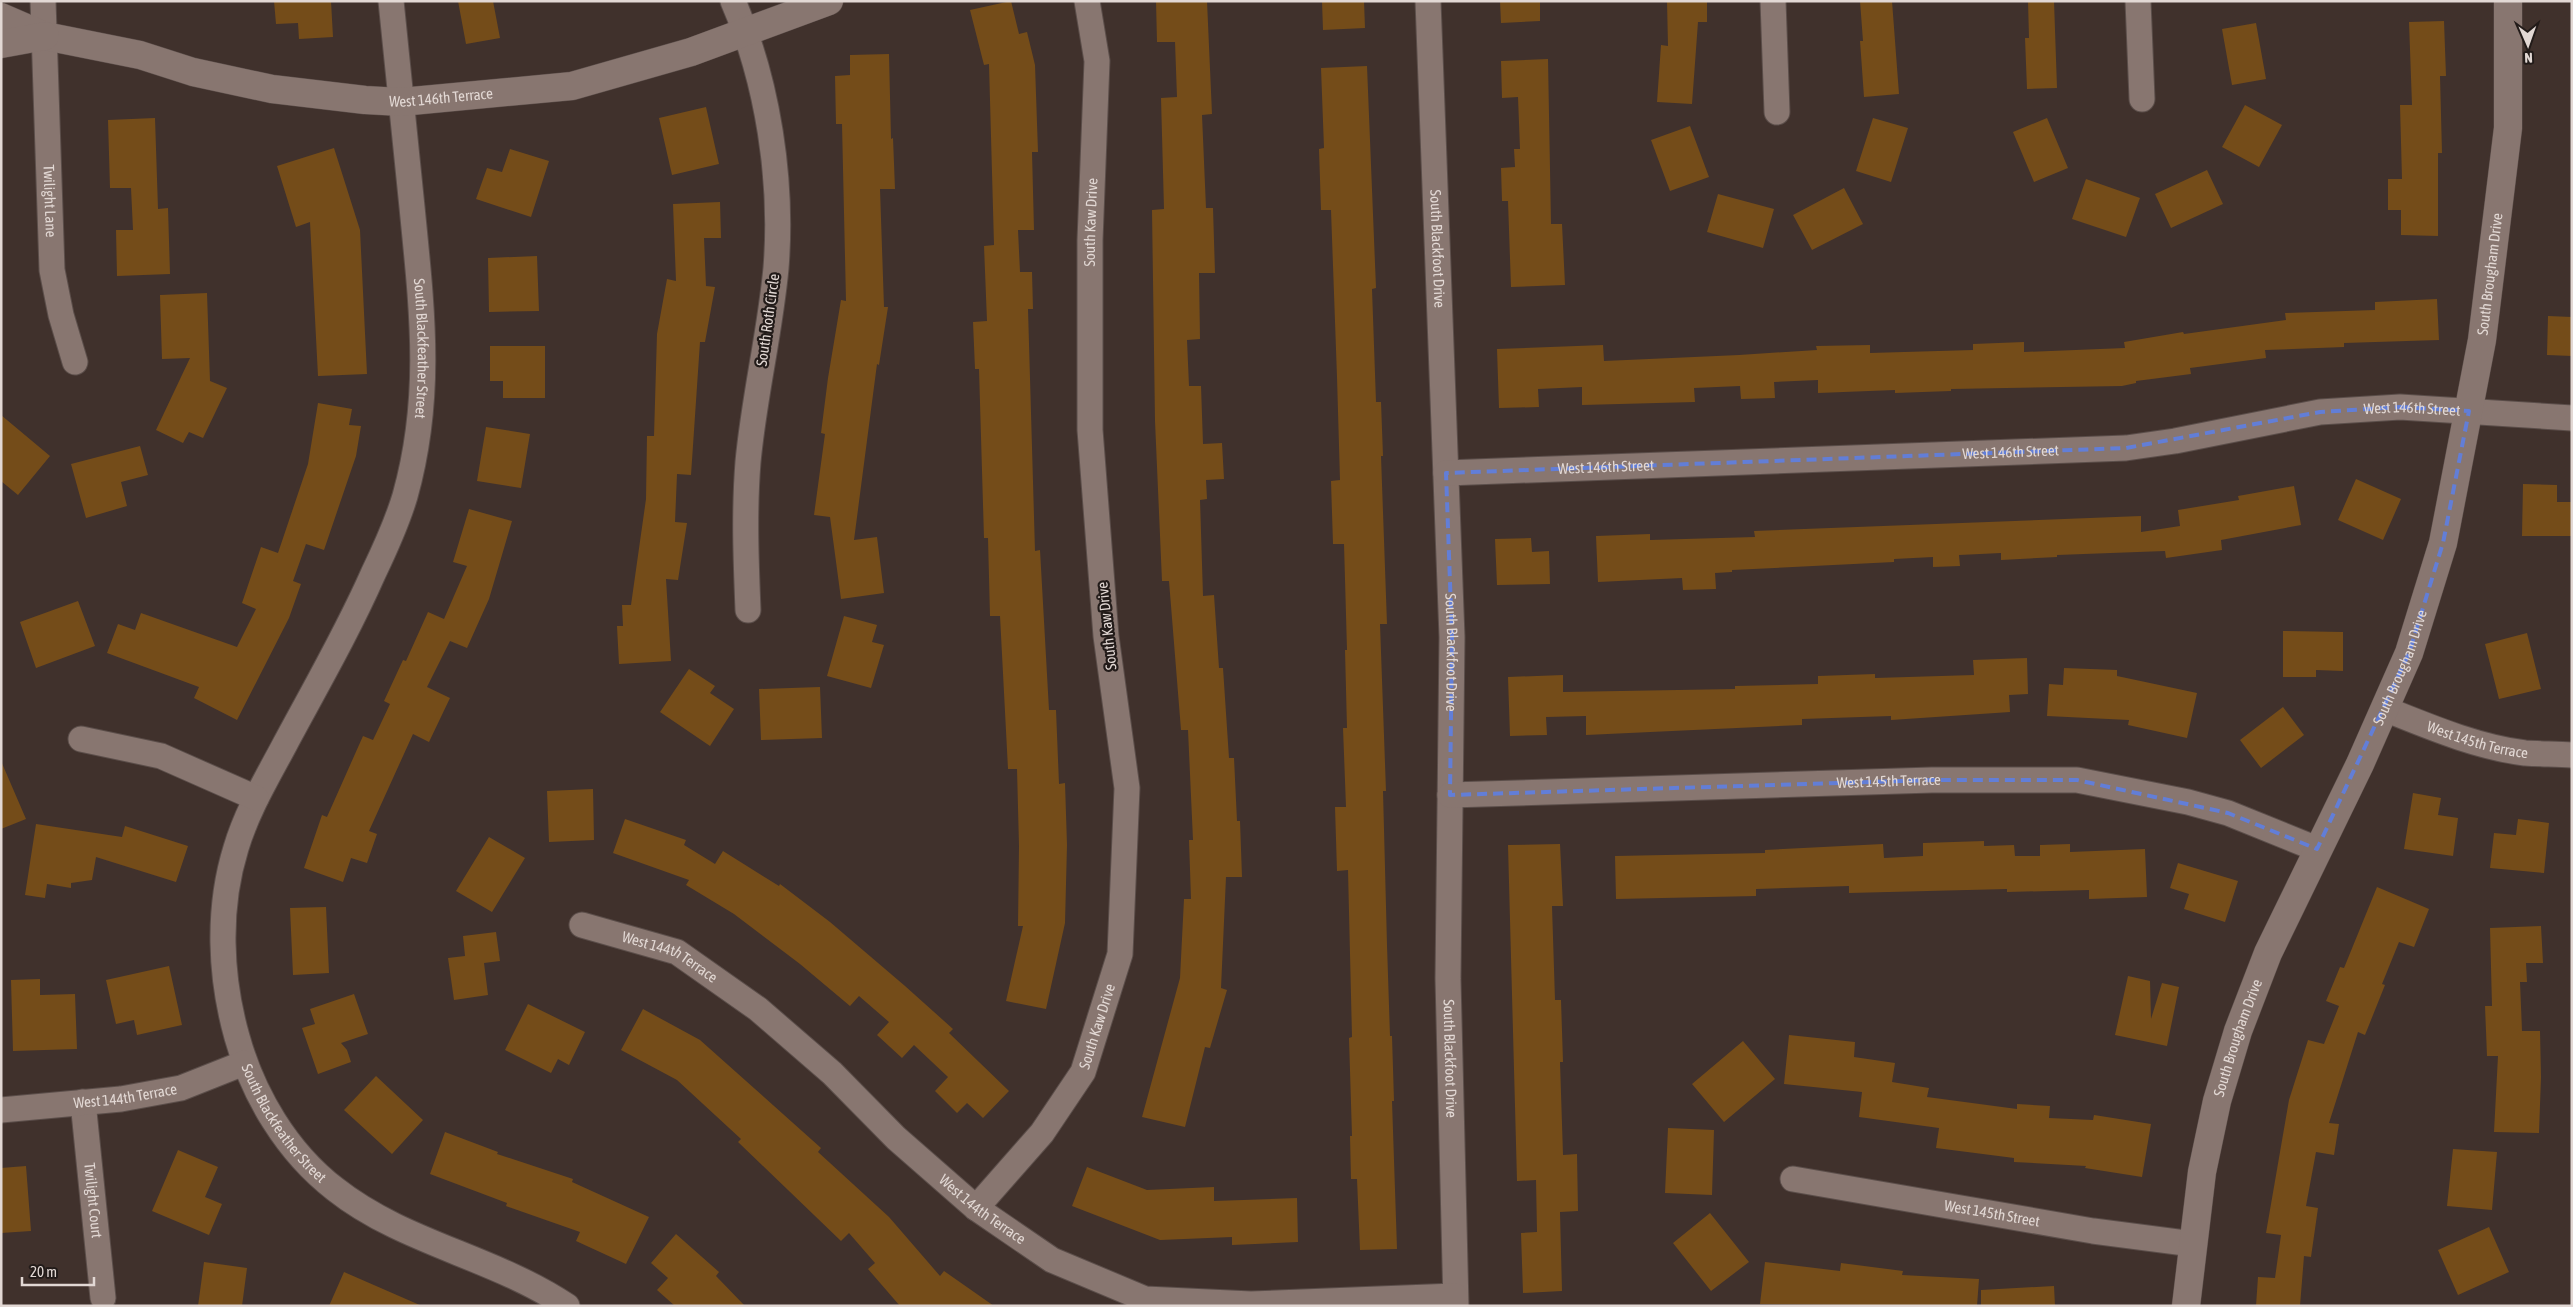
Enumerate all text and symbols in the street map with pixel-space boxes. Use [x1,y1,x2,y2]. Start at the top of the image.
north arrow [2503,20,2553,70]
text: N [2524,50,2533,66]
street label: West 146th Terrace [388,84,494,110]
street label: Twilight Lane [40,164,60,238]
street label: South Kaw Drive [1081,178,1100,267]
street label: South Blackfoot Drive [1427,189,1449,308]
street label: South Brougham Drive [2474,212,2506,336]
street label: South Roth Circle [753,272,782,367]
street label: South Blackfeather Street [411,278,432,419]
street label: West 146th Street [2363,398,2461,419]
street label: West 146th Street [1962,441,2059,462]
street label: West 146th Street [1557,456,1655,477]
street label: South Kaw Drive [1093,581,1120,671]
street label: South Blackfoot Drive [1442,593,1461,712]
street label: South Brougham Drive [2369,607,2430,728]
street label: West 145th Terrace [2425,718,2529,761]
street label: West 145th Terrace [1836,771,1941,791]
street label: West 144th Terrace [620,928,721,986]
street label: South Brougham Drive [2210,976,2265,1098]
street label: South Kaw Drive [1075,981,1118,1071]
street label: South Blackfoot Drive [1440,999,1460,1118]
street label: South Blackfeather Street [239,1061,330,1186]
street label: West 144th Terrace [73,1080,178,1111]
street label: Twilight Court [81,1162,106,1239]
street label: West 144th Terrace [936,1171,1029,1247]
street label: West 145th Street [1943,1196,2041,1230]
scale bar [22,1254,95,1286]
text: 20 m [30,1263,57,1280]

